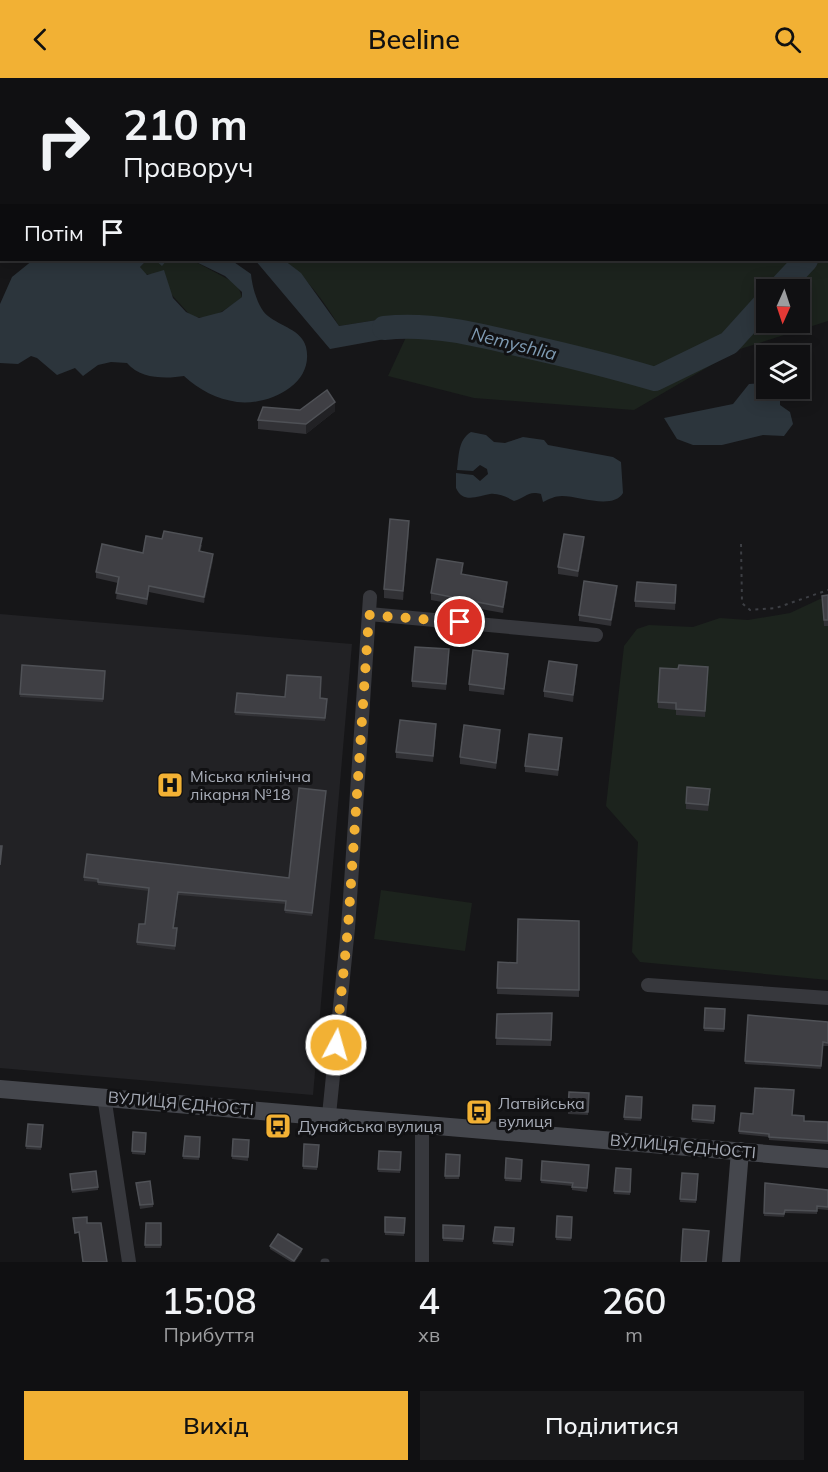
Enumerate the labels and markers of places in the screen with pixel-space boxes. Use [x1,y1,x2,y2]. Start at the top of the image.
pin [434,596,485,647]
place label: Міська клінічна лікарня №18 [190,766,311,804]
hospital icon: Міська клінічна лікарня №18 [155,770,185,800]
place label: Латвійська вулиця [498,1093,585,1131]
bus stop icon: Латвійська вулиця [464,1097,494,1127]
bus stop icon: Дунайська вулиця [263,1111,293,1141]
place label: Дунайська вулиця [298,1116,442,1136]

